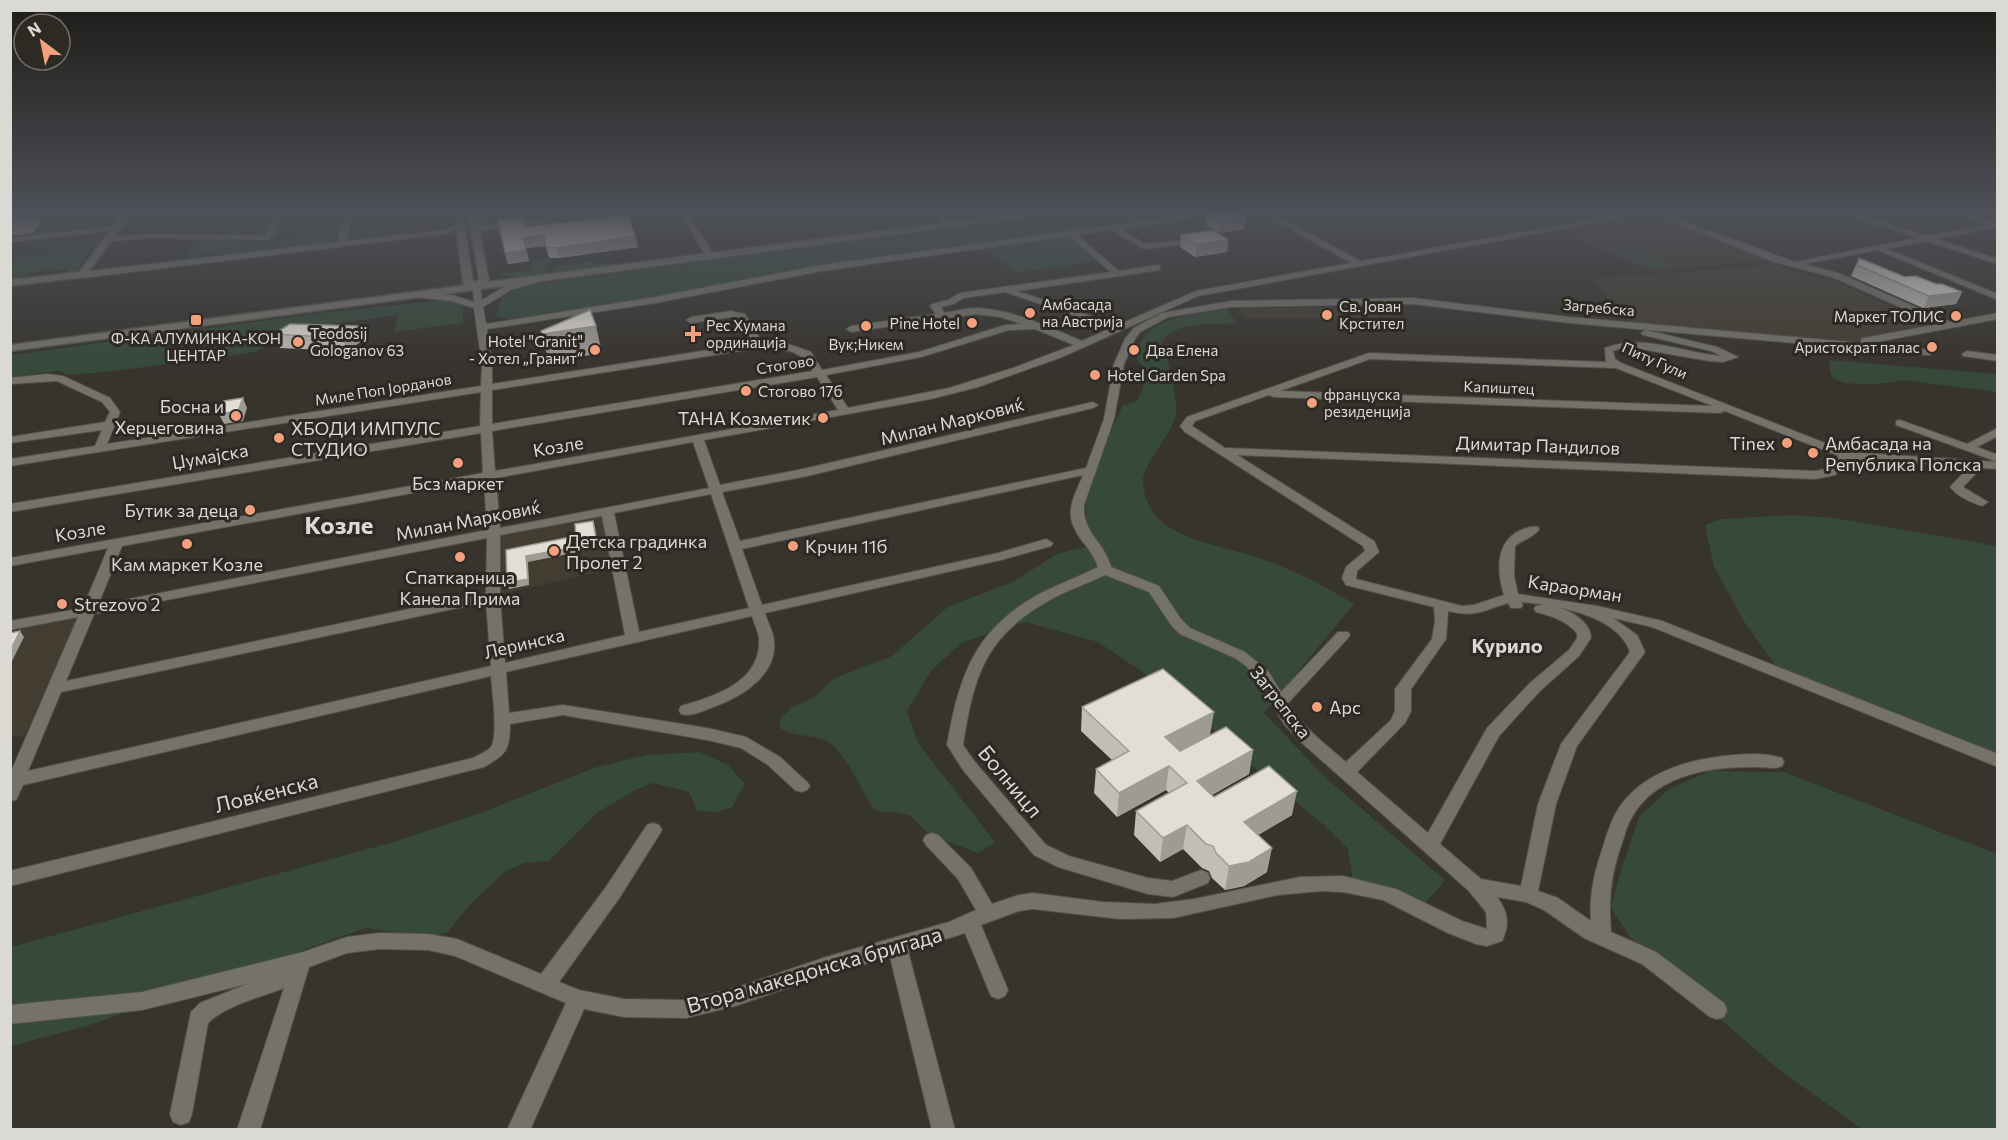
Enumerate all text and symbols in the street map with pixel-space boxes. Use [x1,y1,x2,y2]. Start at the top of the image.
north arrow [12,12,72,72]
text: N [24,18,44,40]
place label: Амбасада на Австрија [1042,295,1123,330]
street label: Загребска [1562,295,1636,319]
place label: Св. Јован Крстител [1339,297,1404,332]
marker: Амбасада на Австрија [1023,306,1037,320]
place label: Маркет ТОЛИС [1834,307,1944,325]
marker: Св. Јован Крстител [1320,308,1334,322]
marker: Маркет ТОЛИС [1949,309,1963,323]
marker: Ф-КА АЛУМИНКА-КОН ЦЕНТАР [189,313,203,327]
place label: Pine Hotel [889,314,960,332]
place label: Рес Хумана ординација [706,316,786,351]
marker: Pine Hotel [965,316,979,330]
marker: Вук;Никем [859,319,873,333]
place label: Teodosij Gologanov 63 [310,324,404,359]
marker: Рес Хумана ординација [684,325,702,343]
place label: Ф-КА АЛУМИНКА-КОН ЦЕНТАР [111,329,281,364]
place label: Hotel "Granit" - Хотел „Гранит“ [469,332,583,367]
marker: Teodosij Gologanov 63 [291,335,305,349]
place label: Вук;Никем [828,335,904,353]
street label: Питу Гули [1620,338,1690,382]
place label: Аристократ палас [1794,338,1920,356]
marker: Аристократ палас [1925,340,1939,354]
place label: Два Елена [1146,341,1218,359]
marker: Hotel "Granit" - Хотел „Гранит“ [588,343,602,357]
marker: Два Елена [1127,343,1141,357]
street label: Стогово [755,351,815,377]
place label: Hotel Garden Spa [1107,366,1226,384]
marker: Hotel Garden Spa [1088,368,1102,382]
street label: Миле Поп Јорданов [313,369,453,409]
street label: Капиштец [1463,377,1535,397]
place label: Стогово 17б [758,382,843,400]
marker: Стогово 17б [739,384,753,398]
place label: француска резиденција [1324,385,1411,420]
street label: Милан Марковиќ [878,392,1027,449]
place label: Босна и Херцеговина [114,395,224,438]
marker: француска резиденција [1305,396,1319,410]
place label: ТАНА Козметик [678,407,811,429]
marker: Босна и Херцеговина [229,409,243,423]
marker: ТАНА Козметик [816,411,830,425]
place label: ХБОДИ ИМПУЛС СТУДИО [291,417,441,460]
marker: ХБОДИ ИМПУЛС СТУДИО [272,431,286,445]
street label: Козле [531,431,585,461]
street label: Димитар Пандилов [1456,431,1620,459]
place label: Tinex [1729,432,1775,454]
place label: Амбасада на Република Полска [1825,432,1981,475]
marker: Tinex [1780,436,1794,450]
street label: Џумајска [170,438,250,474]
marker: Амбасада на Република Полска [1806,446,1820,460]
marker: Бсз маркет [451,456,465,470]
place label: Бсз маркет [412,472,505,494]
street label: Милан Марковиќ [394,495,543,545]
place label: Бутик за деца [125,499,238,521]
marker: Бутик за деца [243,503,257,517]
district label: Козле [305,510,373,539]
street label: Козле [53,516,107,546]
place label: Детска градинка Пролет 2 [566,530,707,573]
place label: Крчин 11б [805,535,888,557]
marker: Кам маркет Козле [180,537,194,551]
marker: Крчин 11б [786,539,800,553]
marker: Детска градинка Пролет 2 [547,544,561,558]
marker: Спаткарница Канела Прима [453,550,467,564]
place label: Кам маркет Козле [111,553,263,575]
place label: Спаткарница Канела Прима [400,566,520,609]
street label: Караорман [1526,570,1624,606]
place label: Strezovo 2 [74,593,161,615]
marker: Strezovo 2 [55,597,69,611]
street label: Леринска [482,623,566,663]
district label: Курило [1471,633,1543,657]
street label: Загрепска [1246,661,1316,743]
place label: Арс [1329,696,1361,718]
marker: Арс [1310,700,1324,714]
street label: Болницл [974,740,1048,822]
street label: Ловќенска [212,767,320,817]
street label: Втора македонска бригада [683,921,945,1017]

